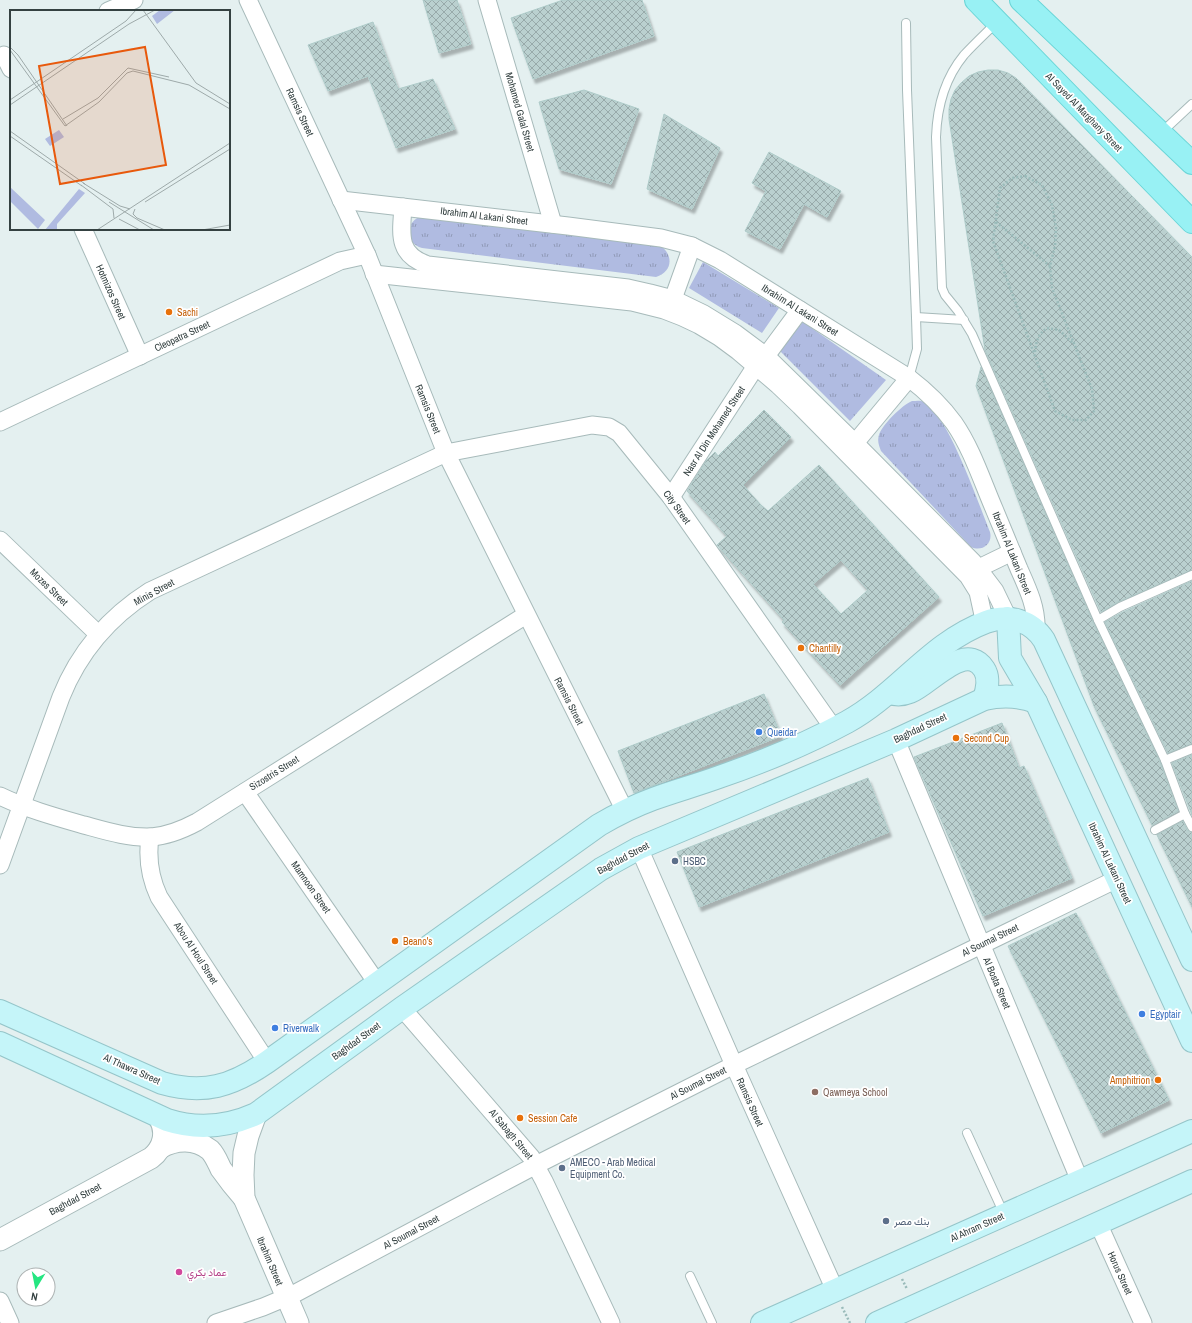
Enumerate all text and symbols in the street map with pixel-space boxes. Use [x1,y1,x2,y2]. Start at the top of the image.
inset map [10,10,230,230]
street label: Al Sayed Al Marghany Street [1042,69,1126,155]
street label: Mohamed Galal Street [502,71,538,154]
street label: Ramsis Street [283,86,317,139]
street label: Ibrahim Al Lakani Street [440,204,529,228]
street label: Hotmizos Street [93,262,129,322]
street label: Ibrahim Al Lakani Street [759,281,841,339]
place label: Sachi [177,306,198,319]
marker: Sachi [164,307,174,317]
street label: Cleopatra Street [152,317,212,355]
street label: Ramsis Street [412,382,444,436]
street label: Nasr Al Din Mohamed Street [680,383,748,478]
street label: City Street [660,488,694,527]
street label: Ibrahim Al Lakani Street [989,510,1035,597]
street label: Mozes Street [27,566,71,609]
street label: Minis Street [132,575,177,608]
place label: Chantilly [809,642,842,655]
marker: Chantilly [796,643,806,653]
street label: Ramsis Street [551,675,587,728]
street label: Baghdad Street [891,710,949,746]
place label: Queidar [767,726,797,739]
marker: Queidar [754,727,764,737]
place label: Second Cup [964,732,1010,745]
marker: Second Cup [951,733,961,743]
street label: Sizostris Street [247,752,302,793]
street label: Ibrahim Al Lakani Street [1086,820,1135,906]
street label: Baghdad Street [595,839,652,877]
place label: HSBC [683,855,706,868]
marker: HSBC [670,856,680,866]
street label: Mamnoon Street [288,858,334,916]
street label: Abou Al Houl Street [171,919,221,987]
street label: Al Soumal Street [959,920,1021,960]
place label: Beano's [403,935,432,948]
marker: Beano's [390,936,400,946]
street label: Al Bosta Street [980,954,1014,1011]
place label: Egyptair [1150,1008,1181,1021]
marker: Egyptair [1137,1009,1147,1019]
street label: Baghdad Street [329,1019,383,1063]
place label: Riverwalk [283,1022,320,1035]
marker: Riverwalk [270,1023,280,1033]
street label: Al Thawra Street [101,1050,163,1088]
street label: Al Soumal Street [667,1063,729,1103]
place label: Amphitrion [1109,1074,1150,1087]
marker: Amphitrion [1153,1075,1163,1085]
street label: Ramsis Street [733,1076,767,1129]
place label: Qawmeya School [823,1086,887,1099]
marker: Qawmeya School [810,1087,820,1097]
street label: Al Sabagh Street [485,1105,536,1162]
place label: Session Cafe [528,1112,578,1125]
marker: Session Cafe [515,1113,525,1123]
place label: AMECO - Arab Medical Equipment Co. [569,1156,655,1181]
marker: AMECO - Arab Medical Equipment Co. [557,1163,567,1173]
street label: Baghdad Street [47,1180,104,1218]
street label: Al Ahram Street [947,1209,1007,1245]
street label: Al Soumal Street [380,1211,442,1253]
place label: بنك مصر [893,1215,930,1228]
marker: بنك مصر [881,1216,891,1226]
street label: Ibrahim Street [254,1235,286,1288]
street label: Horus Street [1105,1249,1136,1297]
place label: عماد بكري [187,1266,227,1281]
north arrow [16,1267,56,1307]
marker: عماد بكري [174,1267,184,1277]
text: N [30,1289,39,1304]

